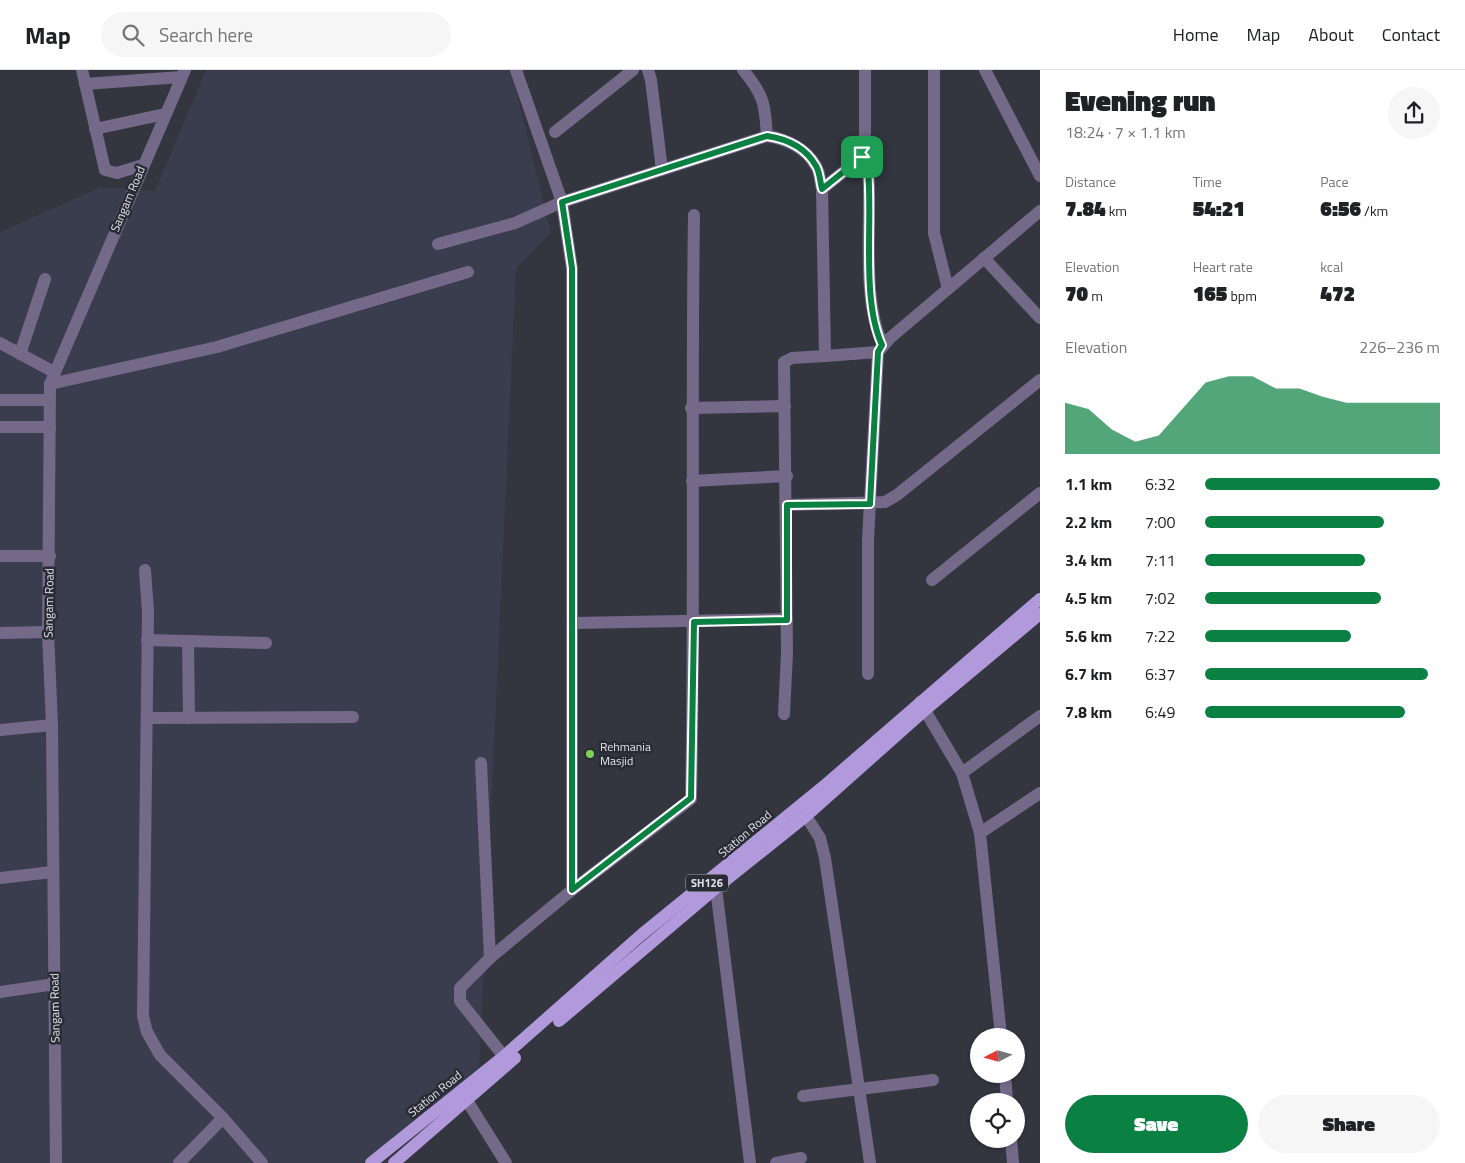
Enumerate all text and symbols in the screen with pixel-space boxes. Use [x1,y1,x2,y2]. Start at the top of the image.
search box [101,12,451,57]
text: Map [25,17,71,53]
text: Search here [159,20,253,49]
icon: search [119,21,147,49]
text: Home [1173,21,1219,48]
text: Map [1247,21,1280,48]
text: About [1308,21,1354,48]
text: Contact [1382,21,1440,48]
text: Evening run [1065,79,1216,122]
button: share [1388,87,1440,139]
text: 18:24 · 7 × 1.1 km [1065,120,1186,144]
pin [841,136,883,178]
icon: arrive [848,143,876,171]
street label: Sangam Road [105,163,150,235]
text: Distance [1065,171,1116,192]
text: Time [1193,171,1222,192]
text: Pace [1320,171,1349,192]
text: 7.84 [1065,192,1106,224]
text: 54:21 [1193,192,1245,224]
text: 6:56 [1320,192,1361,224]
text: km [1106,200,1127,221]
text: /km [1361,200,1388,221]
text: Elevation [1065,256,1119,277]
text: Heart rate [1193,256,1253,277]
text: kcal [1320,256,1343,277]
text: 70 [1065,277,1088,309]
text: 165 [1193,277,1227,309]
text: 472 [1320,277,1355,309]
text: m [1088,285,1103,306]
text: bpm [1227,285,1257,306]
text: Elevation [1065,335,1127,359]
text: 226–236 m [1359,335,1440,359]
text: 1.1 km [1065,472,1112,496]
text: 6:32 [1145,472,1175,496]
text: 2.2 km [1065,510,1112,534]
text: 7:00 [1145,510,1175,534]
text: 3.4 km [1065,548,1112,572]
text: 7:11 [1145,548,1175,572]
street label: Sangam Road [38,568,59,638]
text: 4.5 km [1065,586,1112,610]
text: 7:02 [1145,586,1175,610]
text: 5.6 km [1065,624,1112,648]
text: 7:22 [1145,624,1175,648]
text: 6.7 km [1065,662,1112,686]
text: 6:37 [1145,662,1175,686]
text: 7.8 km [1065,700,1112,724]
text: 6:49 [1145,700,1175,724]
place label: Rehmania Masjid [600,737,651,770]
marker: Rehmania Masjid [584,748,596,760]
street label: Station Road [714,805,776,862]
road number: SH126 [686,874,728,891]
street label: Sangam Road [44,973,65,1043]
north arrow [970,1028,1025,1082]
map controls [970,1028,1025,1148]
street label: Station Road [403,1066,466,1121]
button: locate [970,1093,1025,1148]
button: Save [1065,1095,1248,1153]
button: Share [1258,1095,1440,1153]

